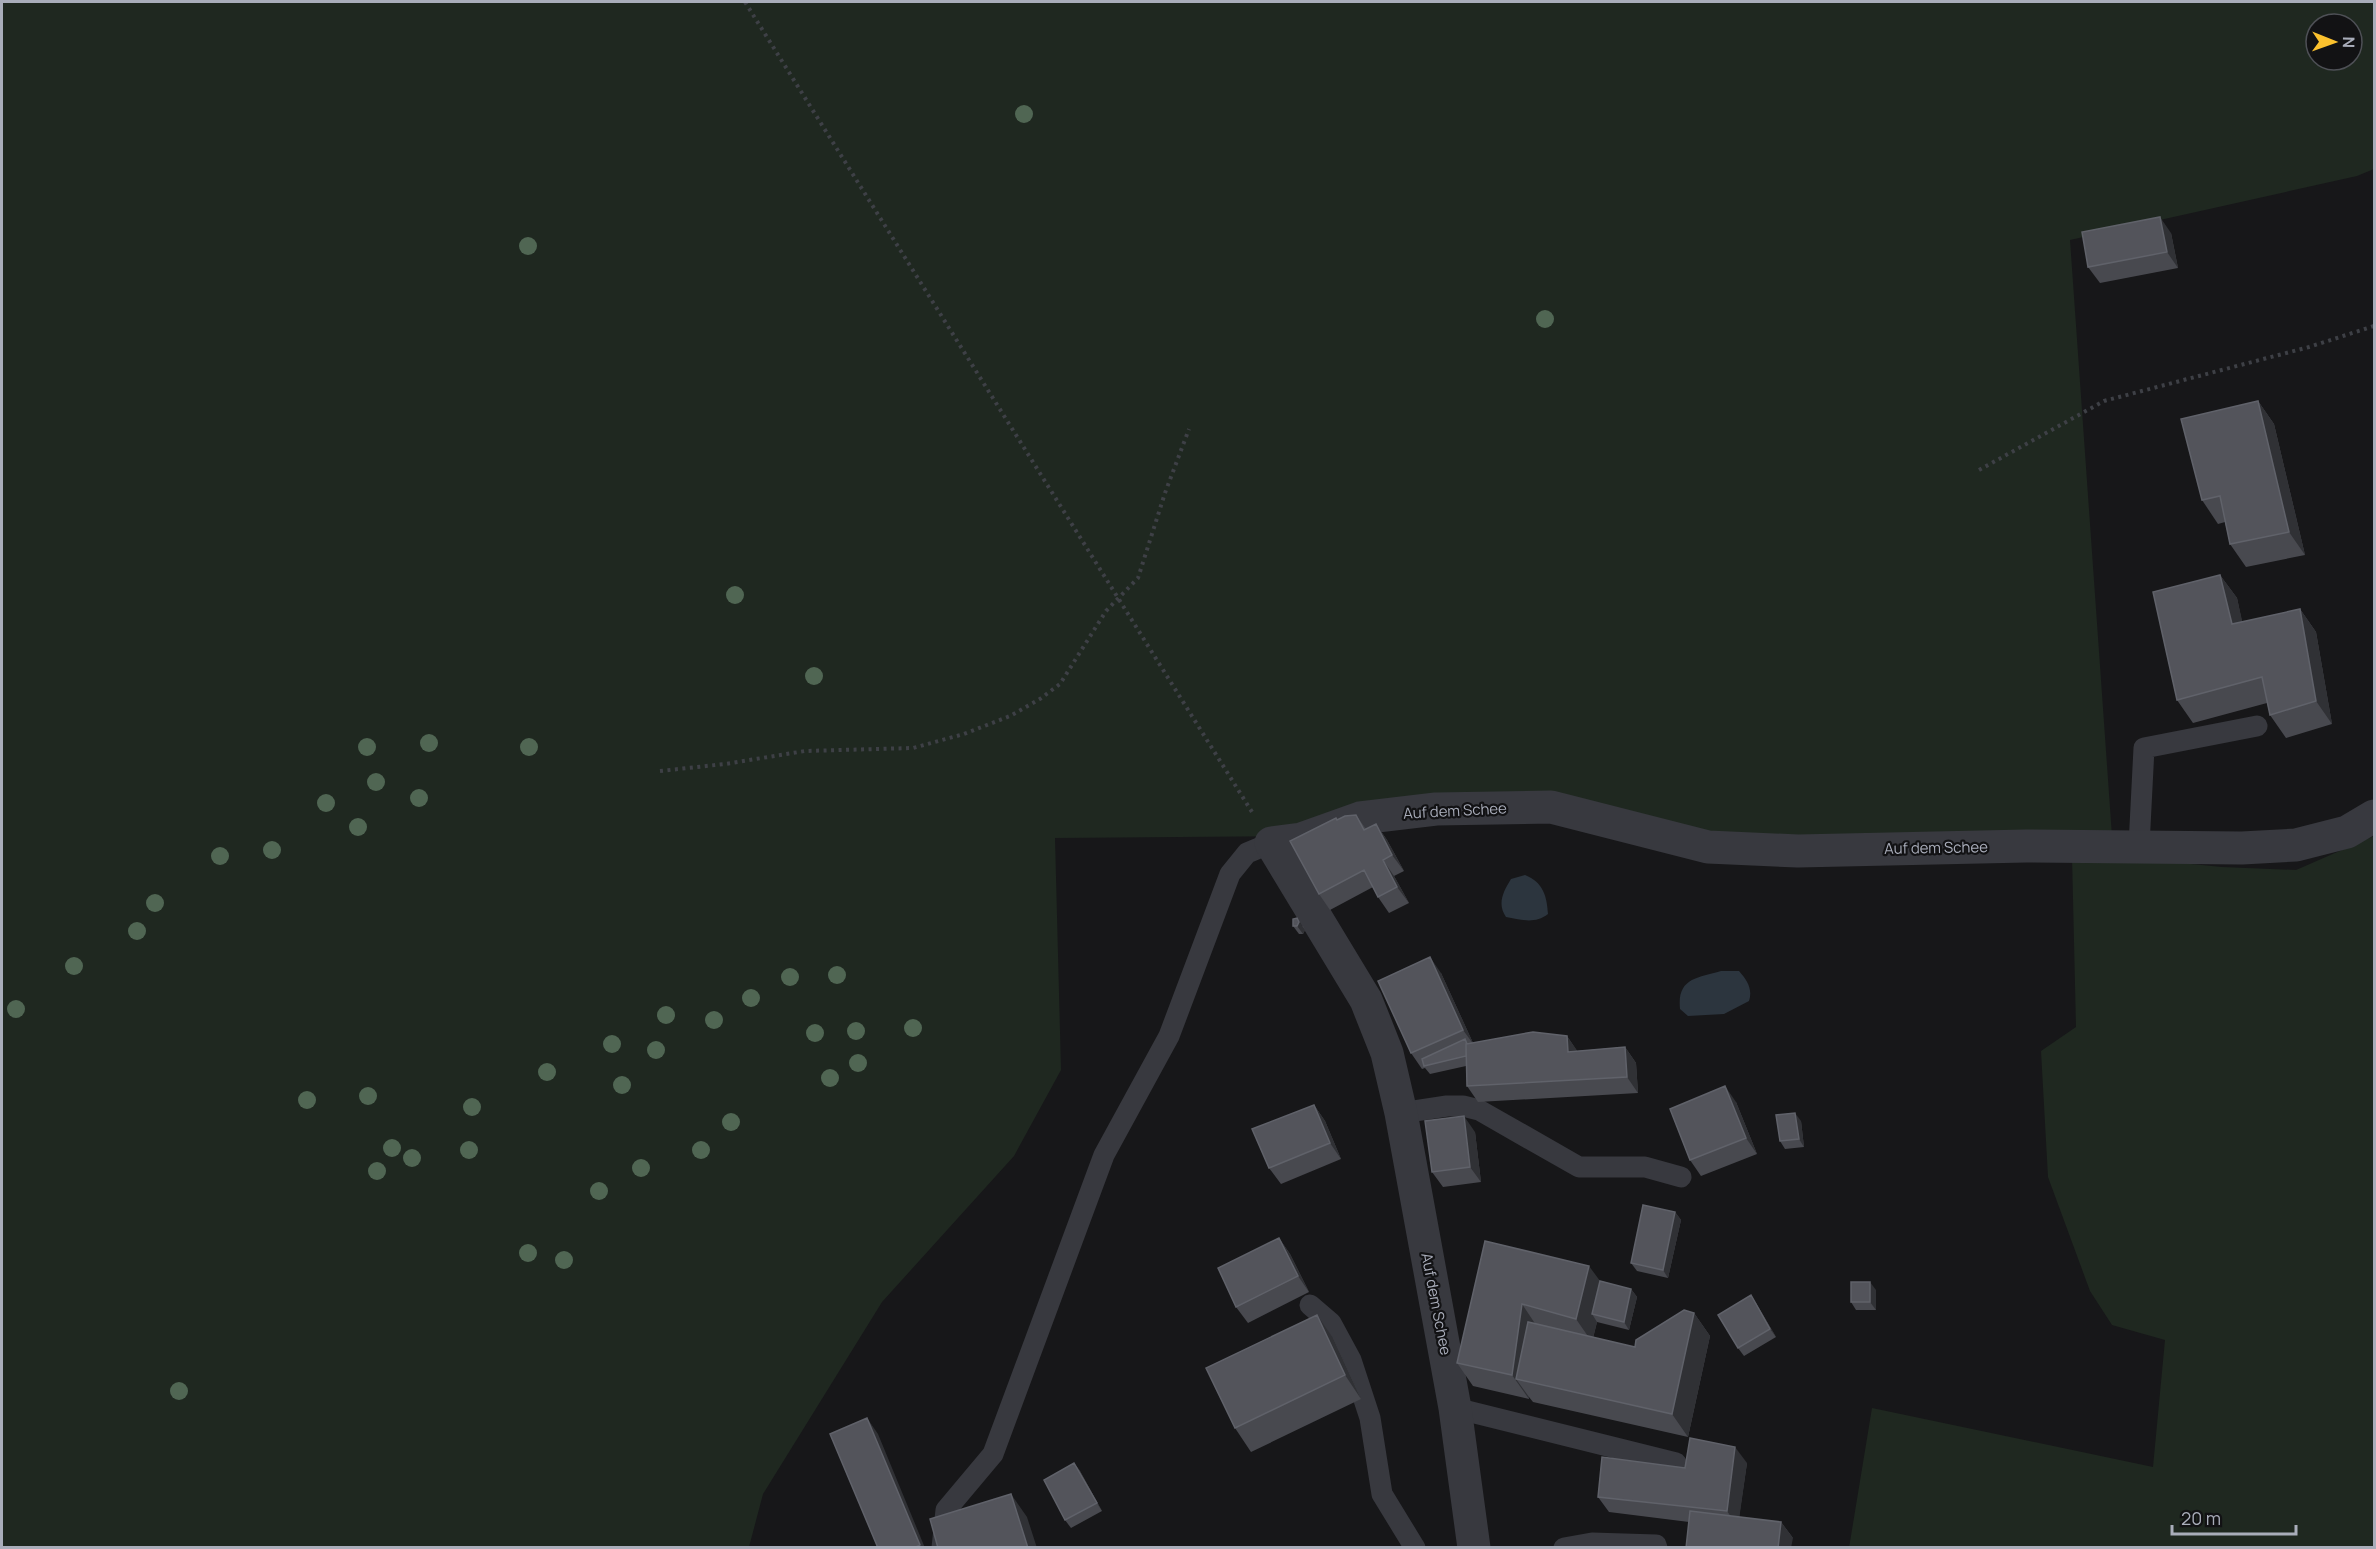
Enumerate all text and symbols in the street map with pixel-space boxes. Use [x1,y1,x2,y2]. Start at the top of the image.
north arrow [2304,12,2364,72]
text: N [2338,36,2360,48]
street label: Auf dem Schee [1403,797,1508,824]
street label: Auf dem Schee [1884,836,1988,859]
street label: Auf dem Schee [1416,1251,1457,1357]
scale bar [2172,1498,2296,1536]
text: 20 m [2181,1506,2221,1530]

